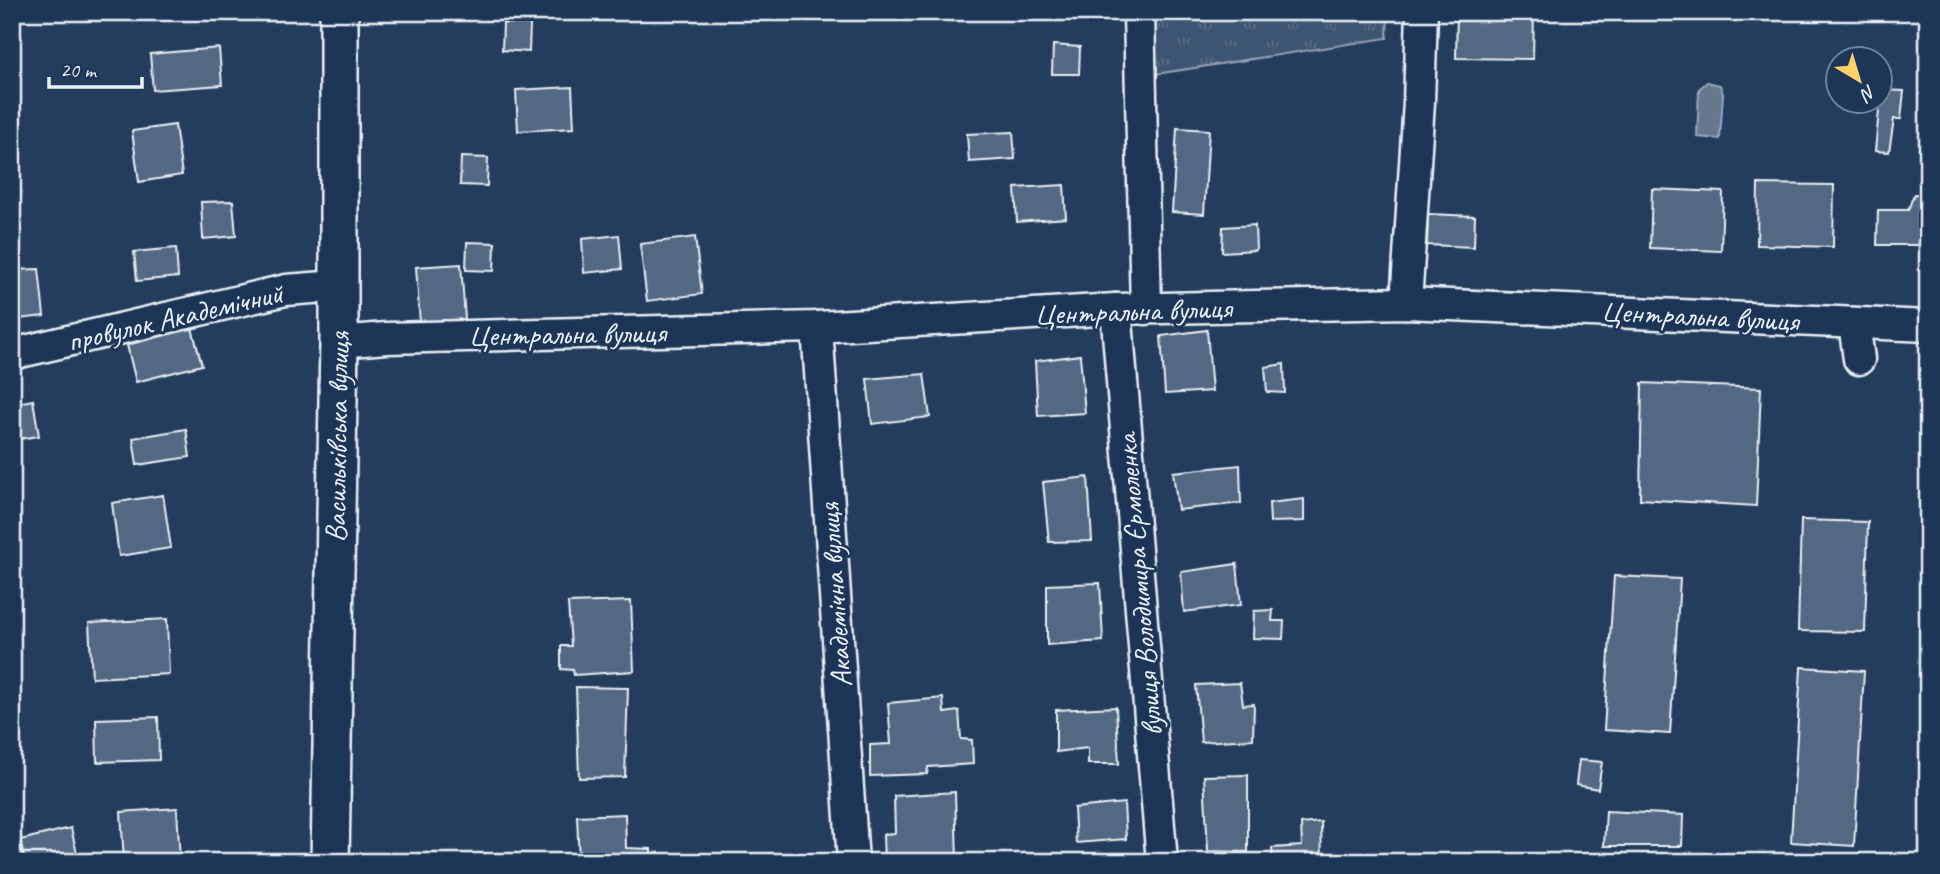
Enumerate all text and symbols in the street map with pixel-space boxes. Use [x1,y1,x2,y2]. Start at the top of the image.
scale bar [49,46,142,90]
north arrow [1825,46,1895,116]
text: 20 m [60,57,98,83]
text: N [1854,80,1881,108]
street label: провулок Академічний [64,273,288,360]
street label: Центральна вулиця [1034,288,1235,333]
street label: Центральна вулиця [1600,292,1802,340]
street label: Центральна вулиця [468,313,669,355]
street label: Васильківська вулиця [316,330,358,543]
street label: вулиця Володимира Єрмоленка [1107,429,1171,738]
street label: Академічна вулиця [810,500,860,688]

